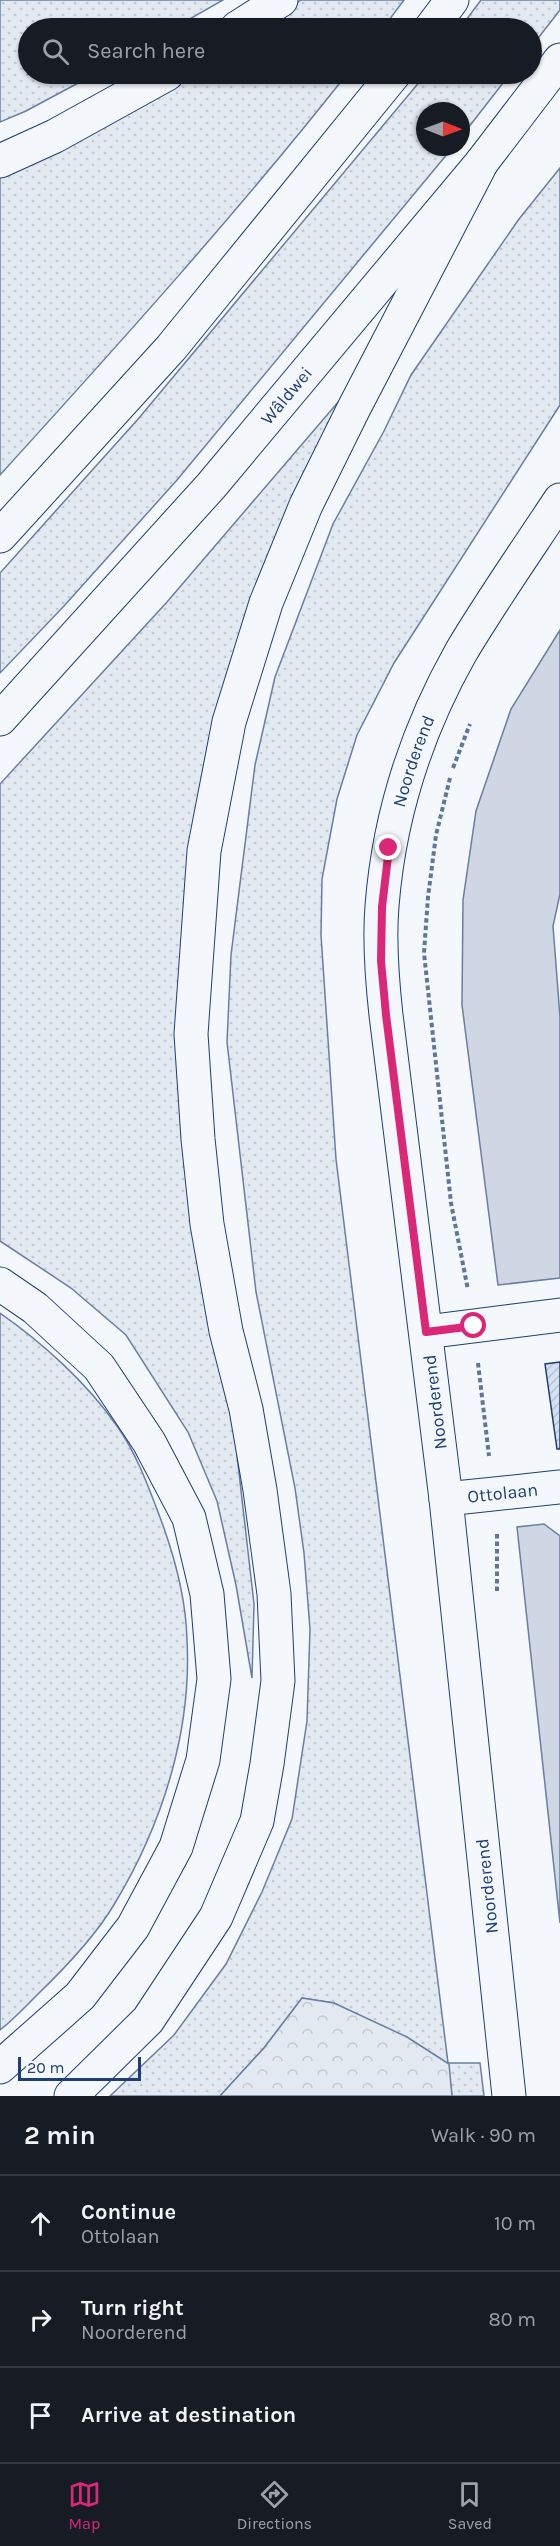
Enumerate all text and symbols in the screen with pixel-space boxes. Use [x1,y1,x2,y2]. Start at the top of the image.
search box [18,18,542,84]
icon: search [39,35,72,68]
text: Search here [87,38,205,64]
north arrow [416,102,470,156]
street label: Wâldwei [256,362,317,429]
street label: Noorderend [388,712,440,809]
route end [375,834,401,860]
route start [460,1312,486,1338]
street label: Noorderend [418,1353,452,1451]
street label: Ottolaan [466,1478,539,1508]
street label: Noorderend [471,1837,503,1935]
scale bar [18,2054,141,2082]
text: 20 m [27,2058,65,2077]
text: 2 min [24,2120,96,2151]
text: Walk · 90 m [431,2124,536,2147]
text: Continue [81,2199,176,2225]
icon: ahead [24,2207,57,2240]
text: 10 m [494,2212,536,2235]
text: Ottolaan [81,2225,160,2248]
text: Turn right [81,2295,184,2321]
icon: right [24,2303,57,2336]
text: 80 m [488,2308,536,2331]
text: Noorderend [81,2321,187,2344]
icon: arrive [24,2399,57,2432]
text: Arrive at destination [81,2402,296,2428]
tab: Map [68,2478,101,2533]
tab: Directions [237,2478,312,2533]
tab: Saved [448,2478,492,2533]

